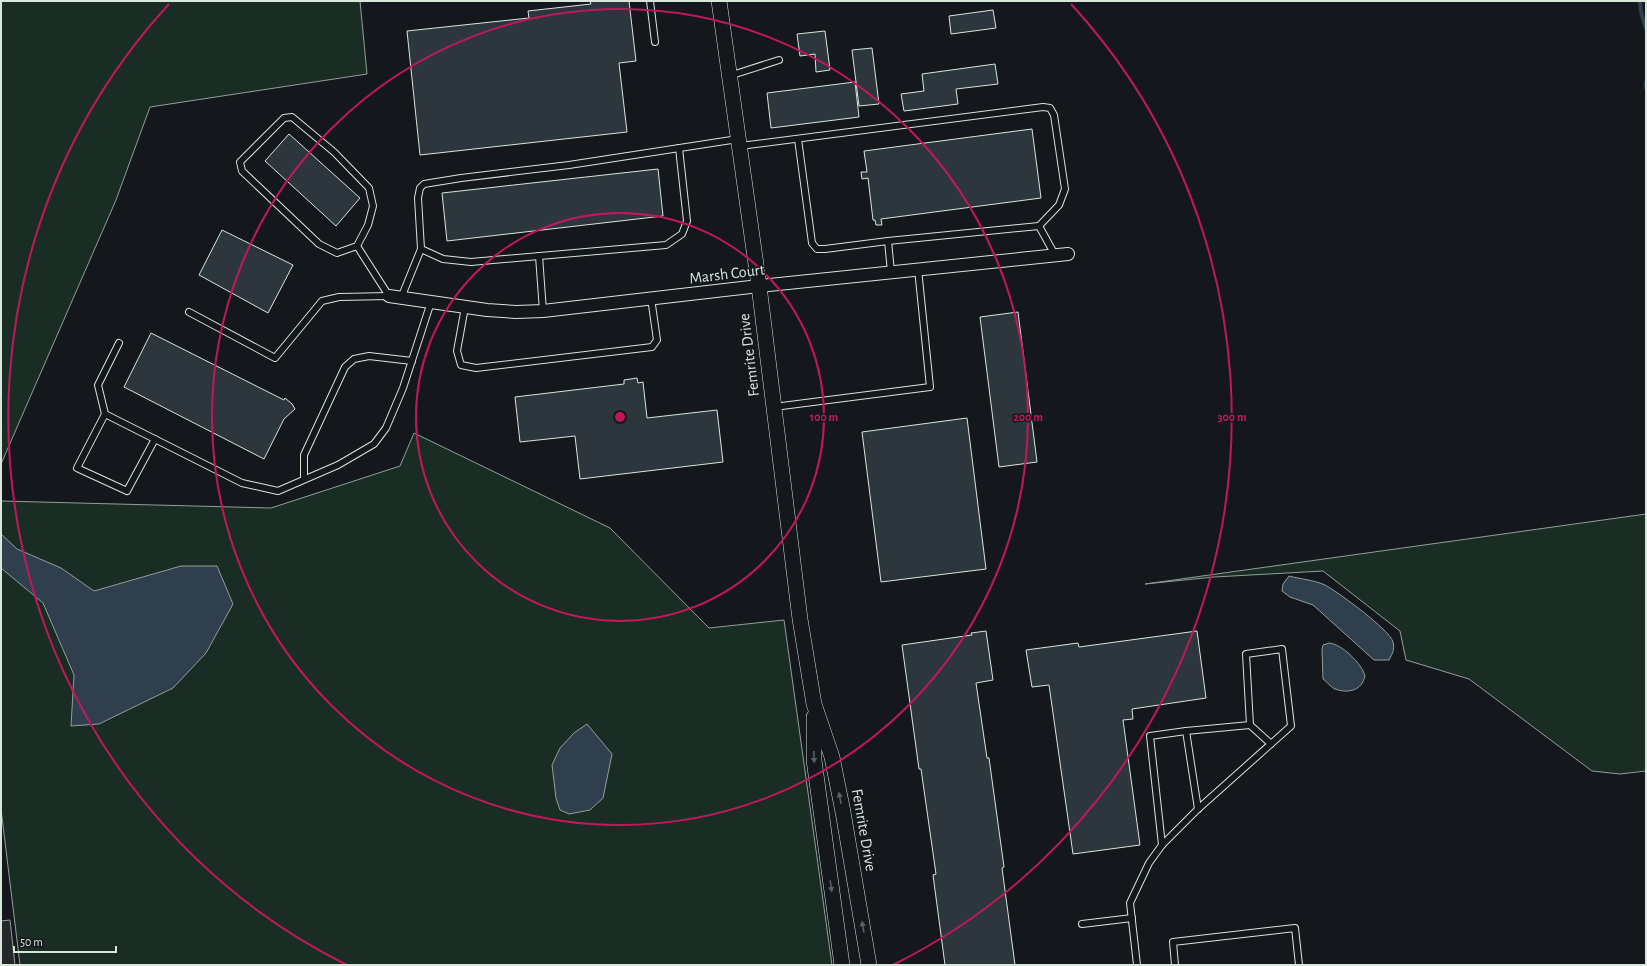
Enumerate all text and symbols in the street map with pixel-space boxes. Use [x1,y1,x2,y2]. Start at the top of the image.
street label: Marsh Court [688,261,766,287]
street label: Femrite Drive [736,313,762,397]
centre of rings [613,410,627,424]
text: 100 m [810,411,838,423]
text: 200 m [1013,411,1043,423]
text: 300 m [1217,411,1247,423]
one-way arrow [811,751,817,764]
street label: Femrite Drive [849,787,879,873]
one-way arrow [837,792,843,805]
one-way arrow [828,880,834,892]
one-way arrow [859,920,865,933]
scale bar [14,928,116,954]
text: 50 m [20,936,43,948]

